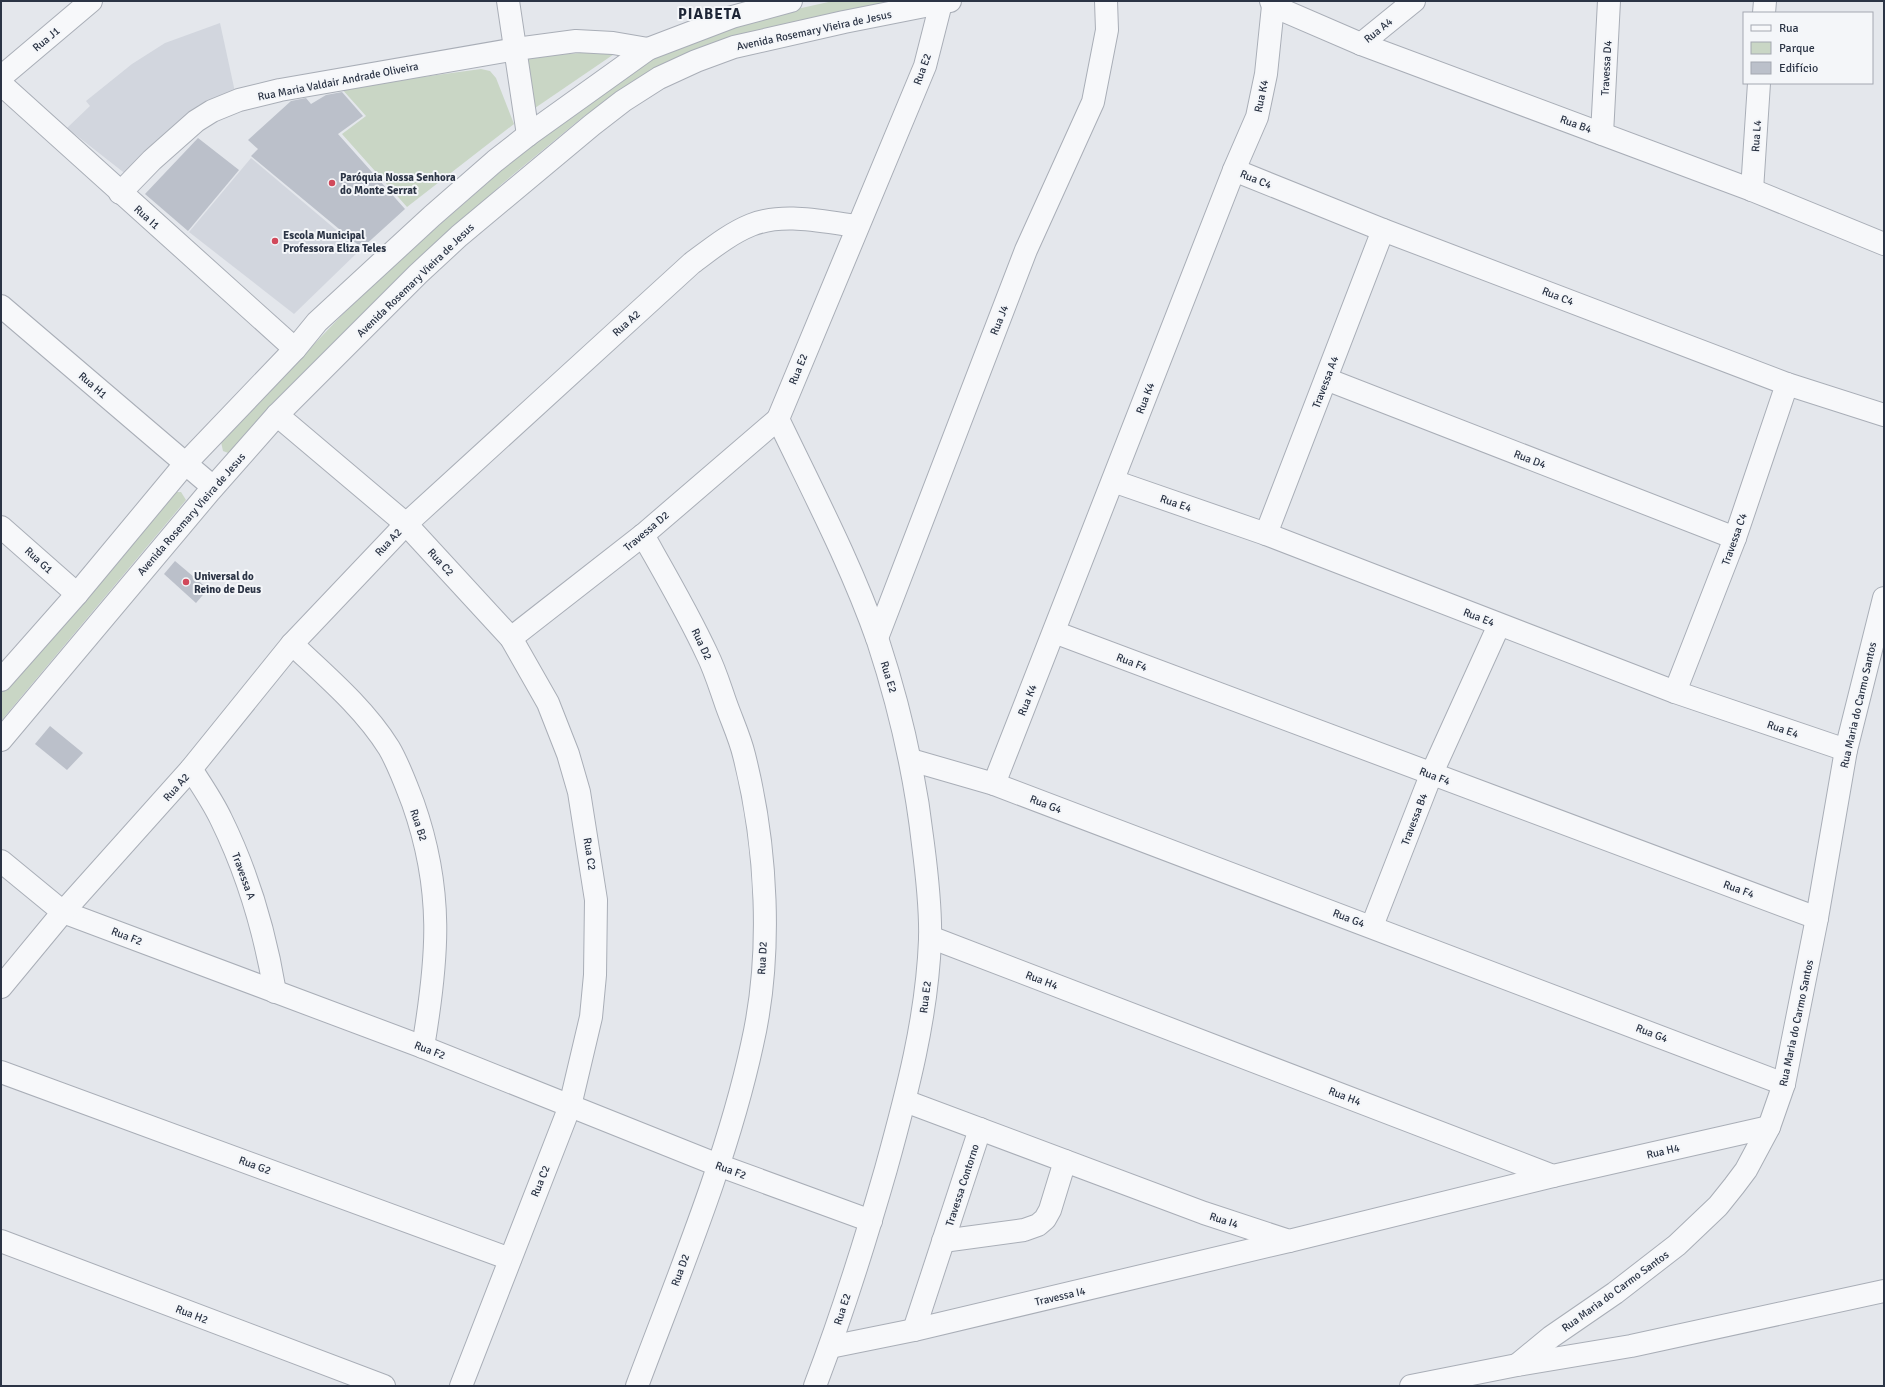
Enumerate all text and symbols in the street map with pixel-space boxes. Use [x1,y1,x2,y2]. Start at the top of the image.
district label: PIABETA [678,5,742,23]
street label: Avenida Rosemary Vieira de Jesus [735,8,893,53]
legend [1743,12,1873,84]
street label: Rua A4 [1361,15,1395,46]
text: Rua [1779,21,1799,36]
street label: Rua J1 [30,24,63,54]
street label: Travessa D4 [1599,40,1614,96]
text: Parque [1779,41,1815,56]
street label: Rua E2 [911,52,934,87]
street label: Rua Maria Valdair Andrade Oliveira [257,59,420,103]
text: Edifício [1779,61,1818,76]
street label: Rua K4 [1252,79,1271,114]
street label: Rua B4 [1558,113,1594,136]
street label: Rua L4 [1749,120,1764,152]
street label: Rua C4 [1238,167,1274,192]
place label: Paróquia Nossa Senhora do Monte Serrat [340,171,456,197]
marker: Paróquia Nossa Senhora do Monte Serrat [327,178,337,188]
street label: Rua I1 [131,203,162,232]
street label: Avenida Rosemary Vieira de Jesus [354,221,477,340]
place label: Escola Municipal Professora Eliza Teles [283,229,386,255]
marker: Escola Municipal Professora Eliza Teles [270,236,280,246]
street label: Rua C4 [1540,284,1576,308]
street label: Rua J4 [988,303,1011,337]
street label: Rua A2 [610,307,643,339]
street label: Rua E2 [786,352,811,387]
street label: Travessa A4 [1310,354,1341,410]
street label: Rua H1 [76,369,110,401]
street label: Rua K4 [1134,380,1157,416]
street label: Rua D4 [1512,447,1548,472]
street label: Avenida Rosemary Vieira de Jesus [135,450,248,578]
street label: Rua E4 [1158,492,1193,515]
street label: Travessa D2 [621,509,672,554]
street label: Travessa C4 [1719,511,1750,567]
street label: Rua A2 [372,526,404,559]
street label: Rua G1 [22,544,55,576]
street label: Rua C2 [425,546,457,579]
place label: Universal do Reino de Deus [194,570,261,596]
marker: Universal do Reino de Deus [181,577,191,587]
street label: Rua E4 [1461,606,1496,629]
street label: Rua D2 [689,626,715,662]
street label: Rua Maria do Carmo Santos [1838,641,1879,769]
street label: Rua F4 [1115,651,1149,674]
street label: Rua E2 [878,660,900,695]
street label: Rua K4 [1015,682,1040,718]
street label: Rua E4 [1765,718,1800,741]
street label: Rua F4 [1418,765,1452,788]
street label: Rua A2 [160,771,192,804]
street label: Travessa B4 [1399,791,1430,847]
street label: Rua G4 [1028,792,1064,817]
street label: Rua B2 [407,807,430,843]
street label: Rua C2 [581,837,599,871]
street label: Travessa A [229,851,258,902]
street label: Rua F4 [1722,878,1756,901]
street label: Rua G4 [1331,906,1367,931]
street label: Rua F2 [110,925,144,948]
street label: Rua D2 [755,941,770,975]
street label: Rua Maria do Carmo Santos [1777,958,1816,1088]
street label: Rua H4 [1024,968,1060,993]
street label: Rua E2 [917,980,934,1014]
street label: Rua G4 [1634,1021,1670,1046]
street label: Rua F2 [413,1039,447,1062]
street label: Rua H4 [1327,1084,1363,1109]
street label: Rua H4 [1645,1141,1681,1162]
street label: Travessa Contorno [943,1142,982,1228]
street label: Rua G2 [237,1154,273,1177]
street label: Rua F2 [714,1159,748,1182]
street label: Rua C2 [528,1163,553,1199]
street label: Rua I4 [1208,1210,1240,1231]
street label: Rua Maria do Carmo Santos [1559,1248,1671,1335]
street label: Rua D2 [669,1252,692,1288]
street label: Travessa I4 [1034,1284,1087,1309]
street label: Rua E2 [831,1292,854,1327]
street label: Rua H2 [174,1302,210,1327]

